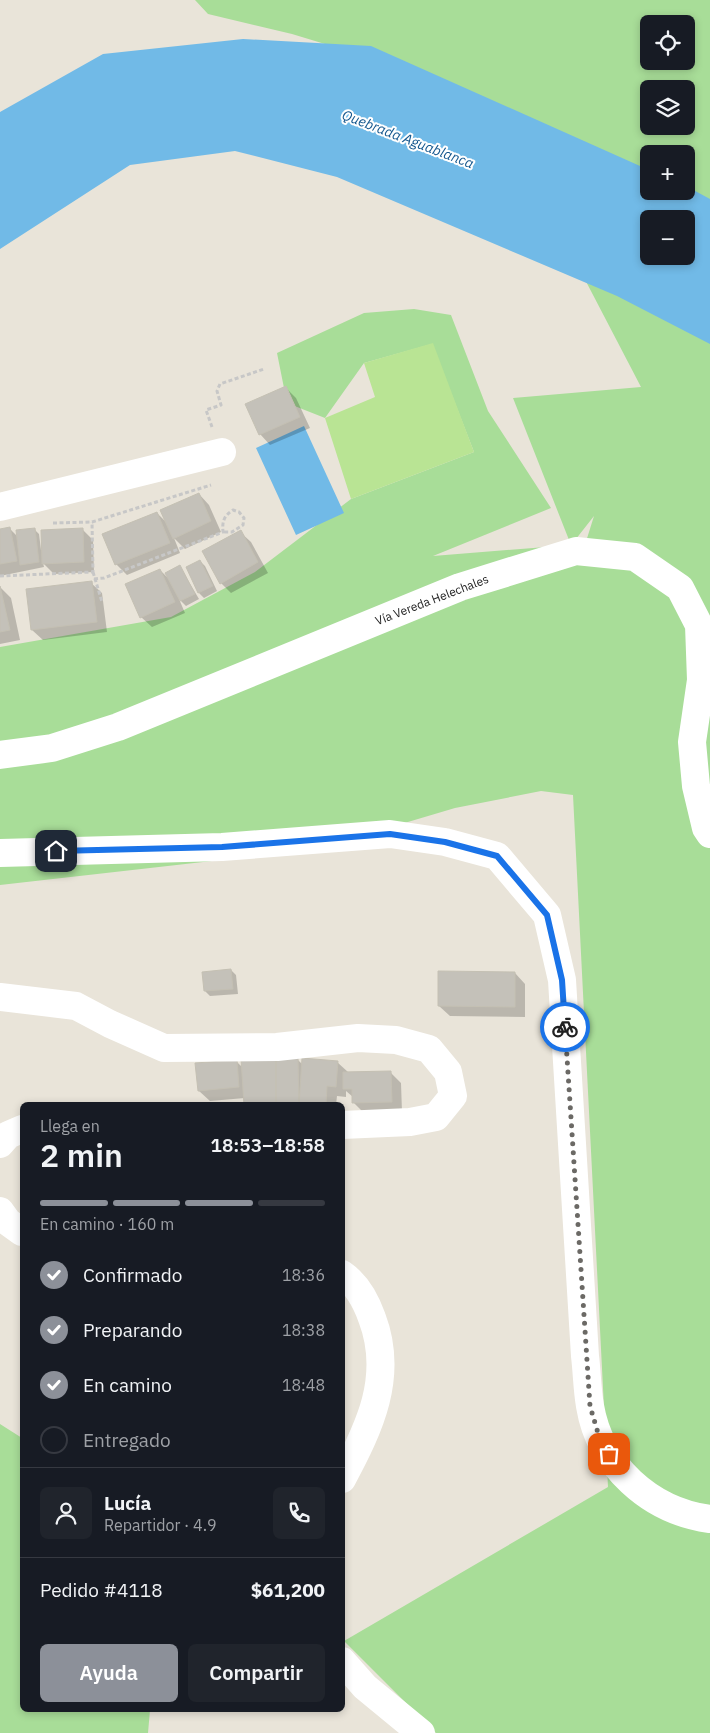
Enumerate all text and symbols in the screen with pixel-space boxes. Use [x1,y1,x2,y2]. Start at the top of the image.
map controls [640,15,695,265]
button: locate [640,15,695,70]
button: layers [640,80,695,135]
water label: Quebrada Aguablanca [340,106,476,172]
button: + [640,145,695,200]
button: − [640,210,695,265]
street label: Vía Vereda Helechales [373,571,491,628]
pin [35,830,77,872]
icon: home [42,837,70,865]
courier [540,1002,590,1052]
icon: bike [551,1013,579,1041]
text: Llega en [40,1116,100,1136]
text: 18:53–18:58 [211,1133,325,1157]
text: 2 min [40,1134,123,1176]
text: En camino · 160 m [40,1214,174,1234]
icon: check [40,1261,68,1289]
text: Confirmado [83,1263,182,1287]
text: 18:36 [282,1265,325,1285]
icon: check [40,1316,68,1344]
text: Preparando [83,1318,182,1342]
text: 18:38 [282,1320,325,1340]
icon: check [40,1371,68,1399]
text: En camino [83,1373,172,1397]
text: 18:48 [282,1375,325,1395]
text: Entregado [83,1428,171,1452]
pin [588,1433,630,1475]
icon: bag [595,1440,623,1468]
button: person [40,1487,92,1539]
button: phone [273,1487,325,1539]
text: Lucía [104,1491,151,1515]
text: Repartidor · 4.9 [104,1515,217,1535]
text: Pedido #4118 [40,1578,163,1602]
text: $61,200 [251,1578,325,1602]
button: Ayuda [40,1644,178,1702]
button: Compartir [188,1644,325,1702]

